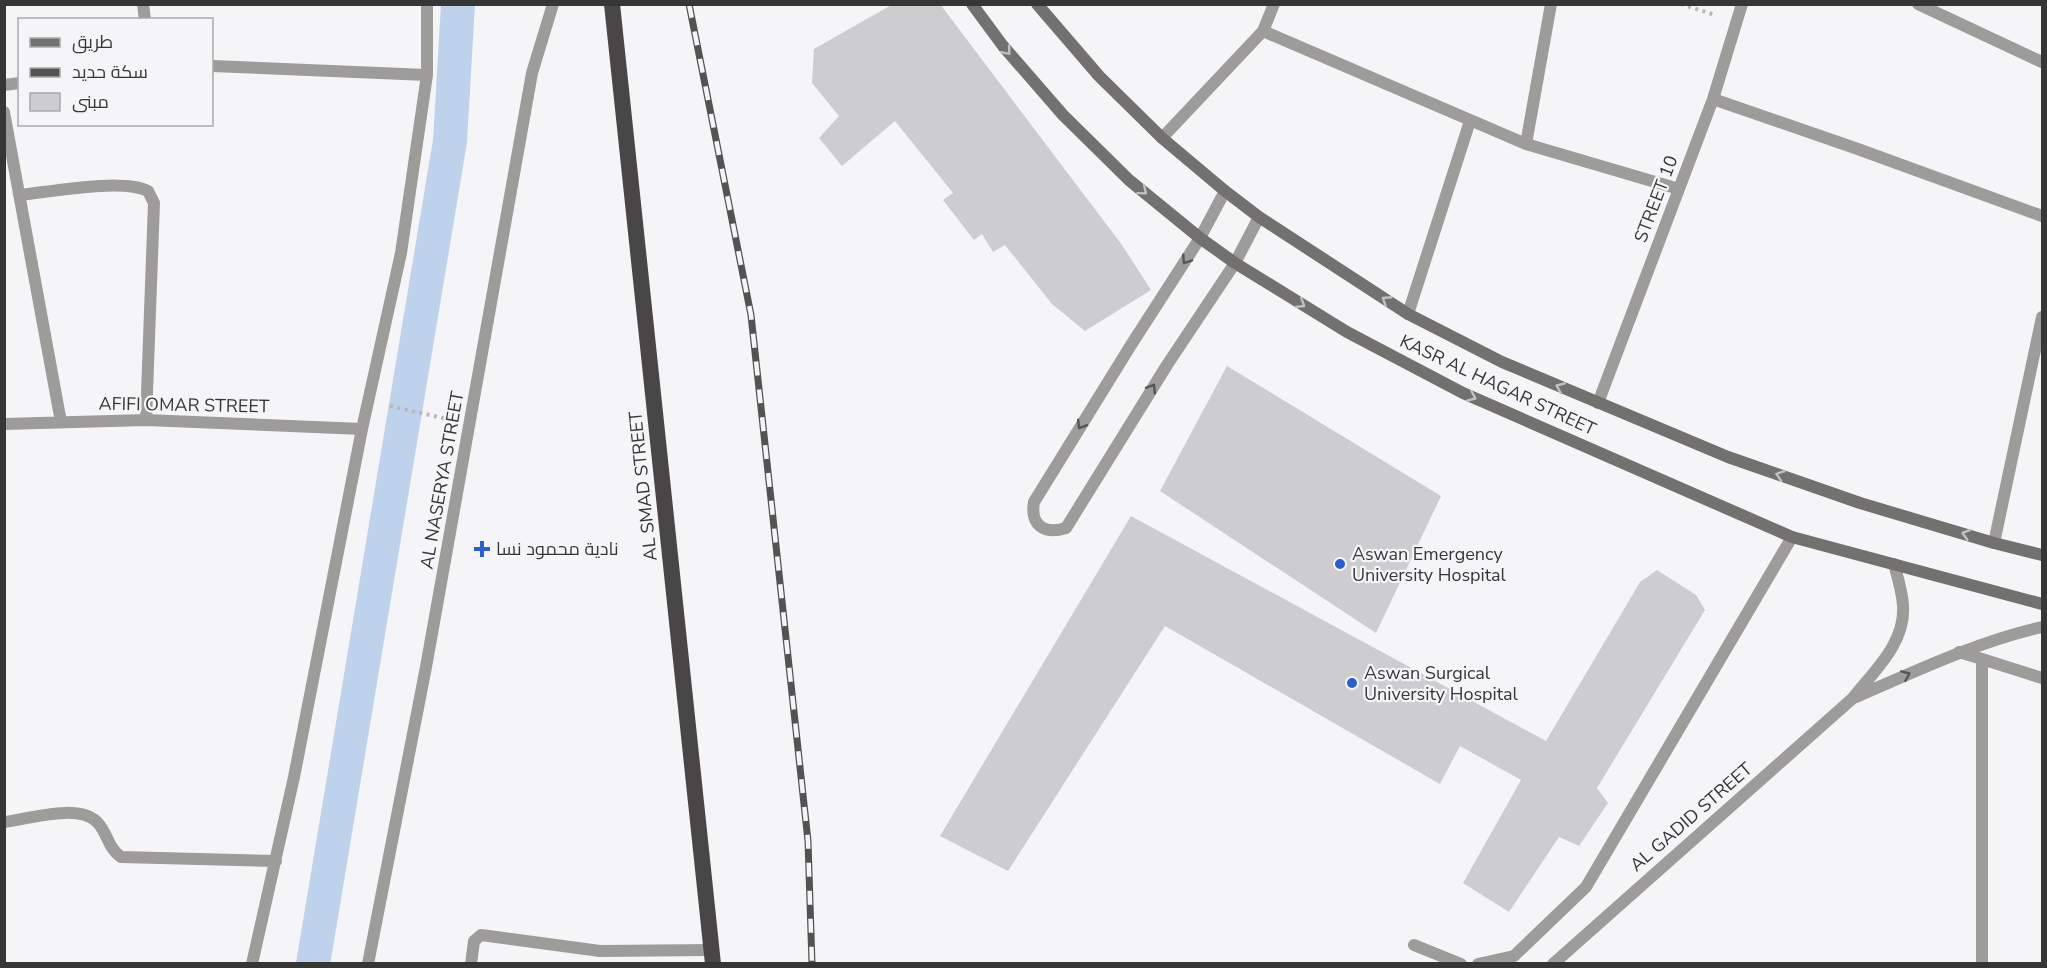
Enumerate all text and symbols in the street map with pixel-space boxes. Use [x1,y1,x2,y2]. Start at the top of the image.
legend [18,18,213,126]
text: طريق [72,30,113,54]
one-way arrow [1000,44,1011,55]
text: سكة حديد [72,60,148,84]
text: مبنى [72,90,109,114]
street label: STREET 10 [1628,152,1684,246]
one-way arrow [1136,184,1147,195]
one-way arrow [1182,254,1193,265]
one-way arrow [1382,295,1392,307]
one-way arrow [1295,296,1305,308]
street label: KASR AL HAGAR STREET [1396,329,1600,441]
one-way arrow [1556,382,1567,394]
one-way arrow [1145,384,1157,394]
street label: AL NASERYA STREET [415,389,469,571]
one-way arrow [1466,390,1477,402]
street label: AFIFI OMAR STREET [98,392,270,418]
street label: AL SMAD STREET [623,410,663,562]
one-way arrow [1077,419,1089,429]
one-way arrow [1775,470,1786,483]
one-way arrow [1961,529,1972,541]
place label: نادية محمود نسا [496,537,619,561]
marker: نادية محمود نسا [473,540,491,558]
place label: Aswan Emergency University Hospital [1352,542,1507,587]
marker: Aswan Emergency University Hospital [1333,557,1347,571]
place label: Aswan Surgical University Hospital [1364,661,1519,706]
one-way arrow [1900,670,1911,682]
marker: Aswan Surgical University Hospital [1345,676,1359,690]
street label: AL GADID STREET [1625,757,1757,877]

